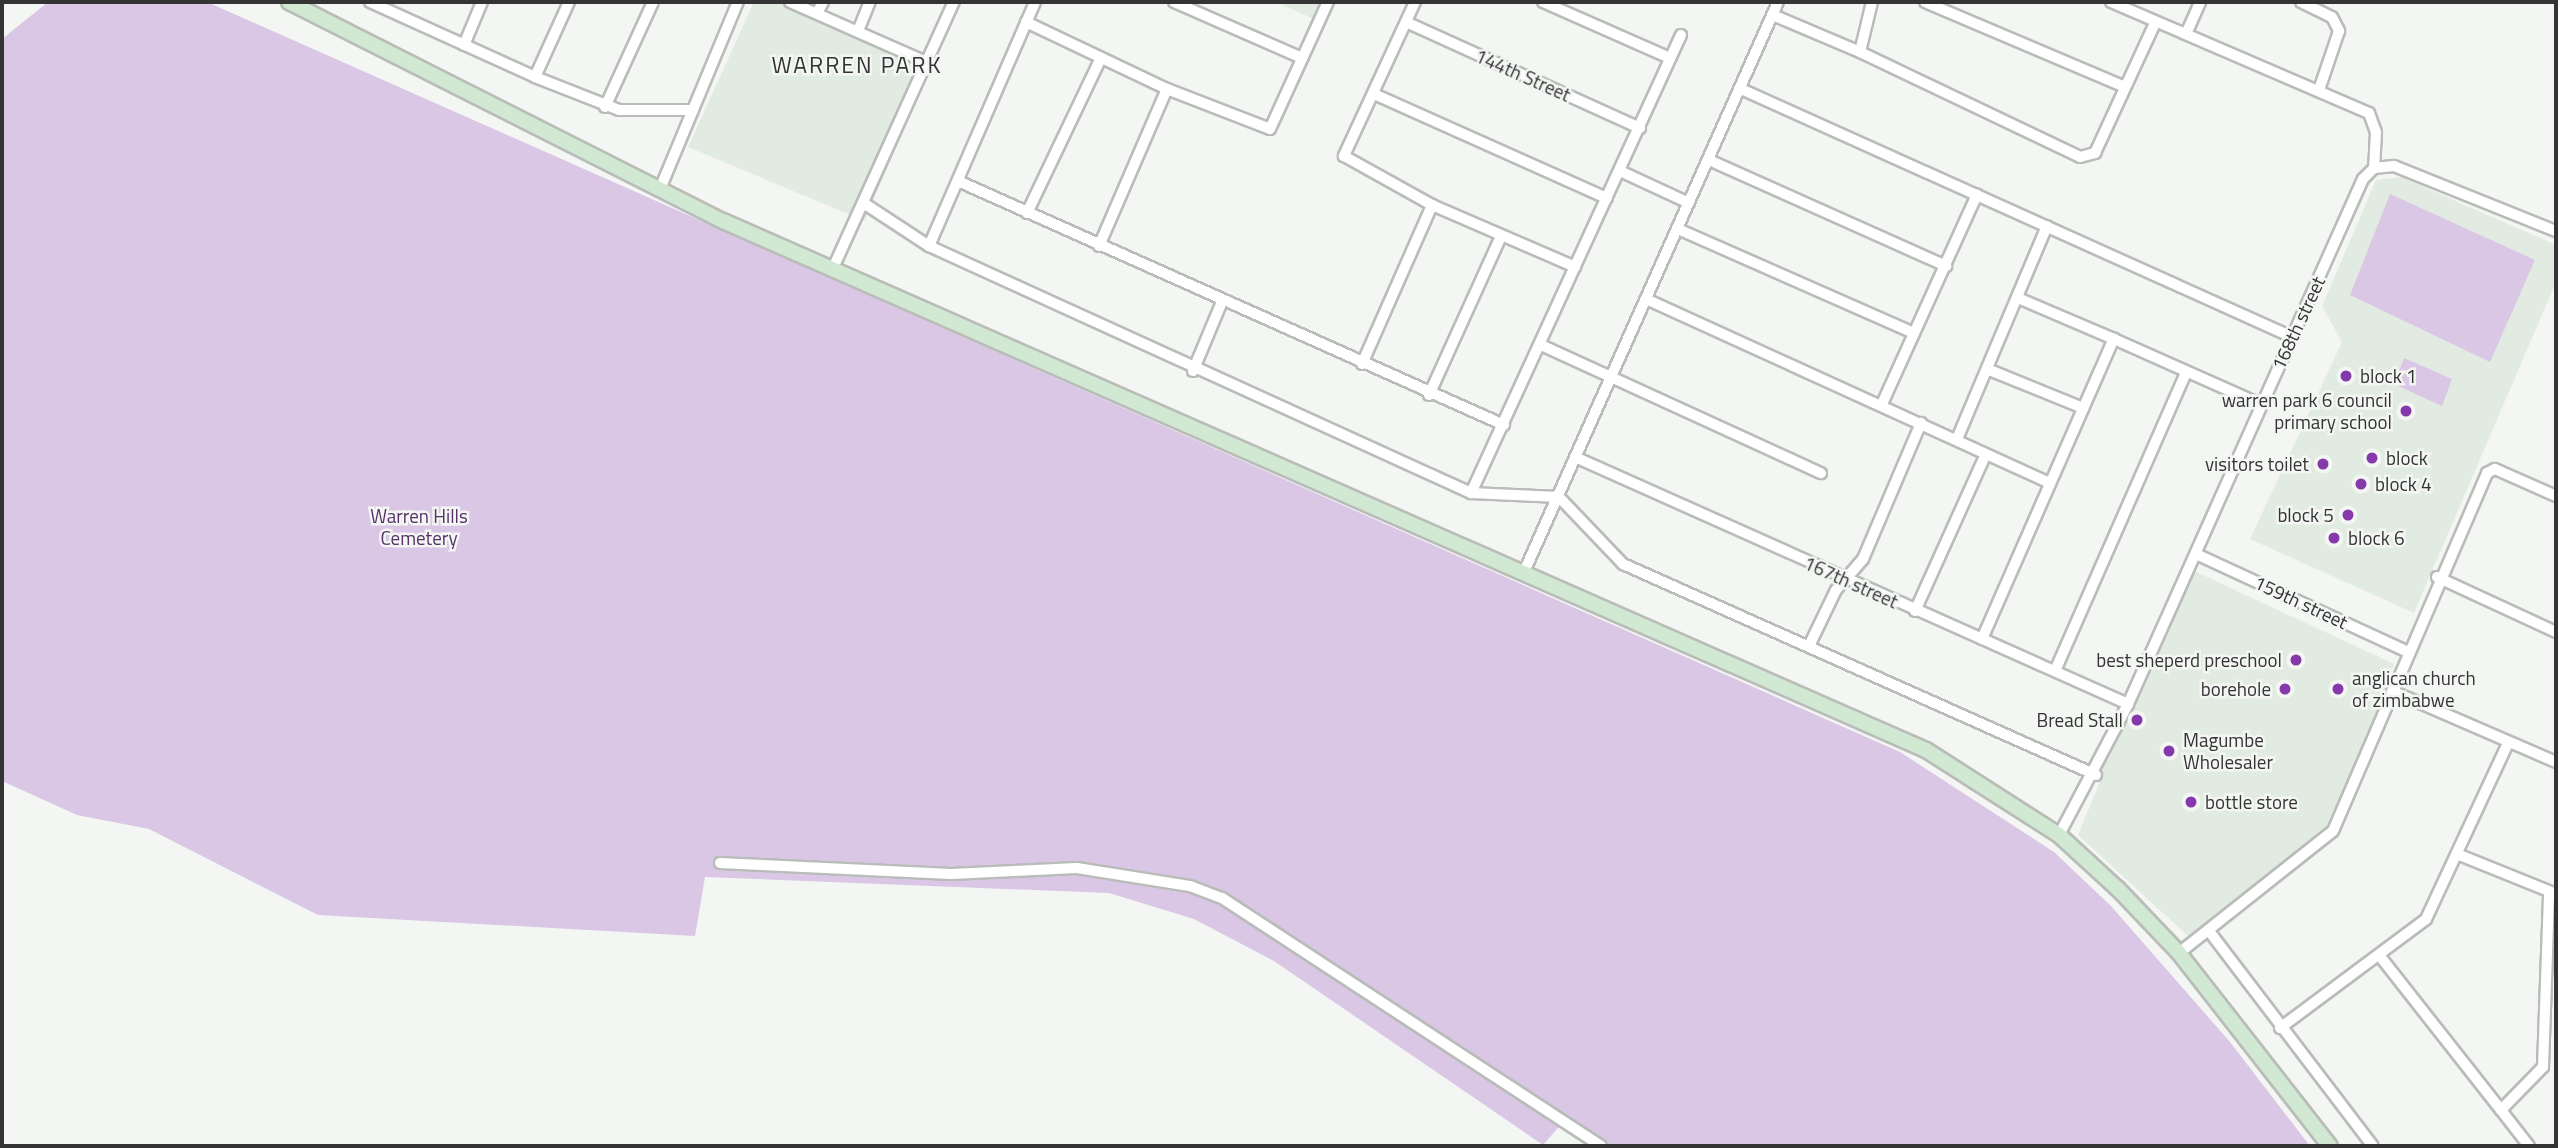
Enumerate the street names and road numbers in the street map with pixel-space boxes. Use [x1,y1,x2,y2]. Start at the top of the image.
street label: 144th Street [1472,44,1574,106]
street label: 168th street [2266,273,2330,373]
street label: 167th street [1800,551,1902,613]
street label: 159th street [2251,570,2351,634]

